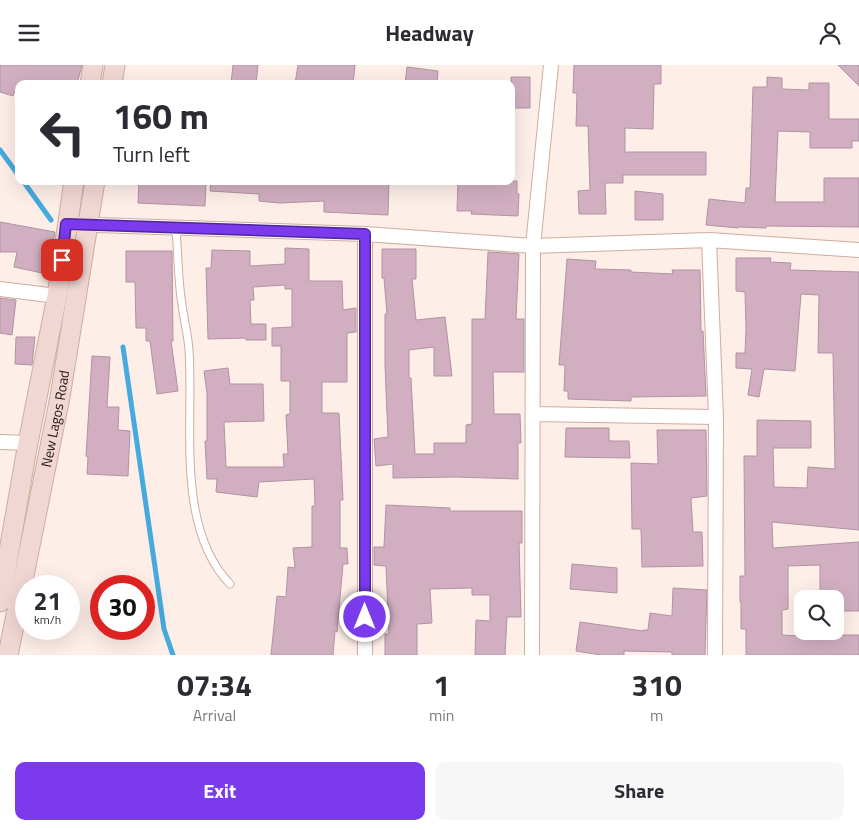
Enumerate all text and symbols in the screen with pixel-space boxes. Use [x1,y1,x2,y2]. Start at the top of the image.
text: Headway [385,16,474,50]
icon: menu [15,19,43,47]
icon: person [816,19,844,47]
text: 160 m [113,89,209,143]
icon: left [30,100,95,165]
text: Turn left [113,137,190,171]
pin [41,239,83,281]
icon: arrive [48,246,76,274]
street label: New Lagos Road [35,369,74,469]
speed limit sign: 30 [90,575,155,640]
text: 21 [33,582,62,620]
position arrow [338,590,390,642]
map controls [794,590,844,640]
button: search [794,590,844,640]
text: km/h [34,610,61,629]
text: 07:34 [177,662,252,708]
text: 1 [433,662,450,708]
text: 310 [632,662,682,708]
text: Arrival [193,703,236,727]
text: min [429,703,454,727]
text: m [650,703,663,727]
button: Exit [15,762,425,820]
button: Share [435,762,844,820]

